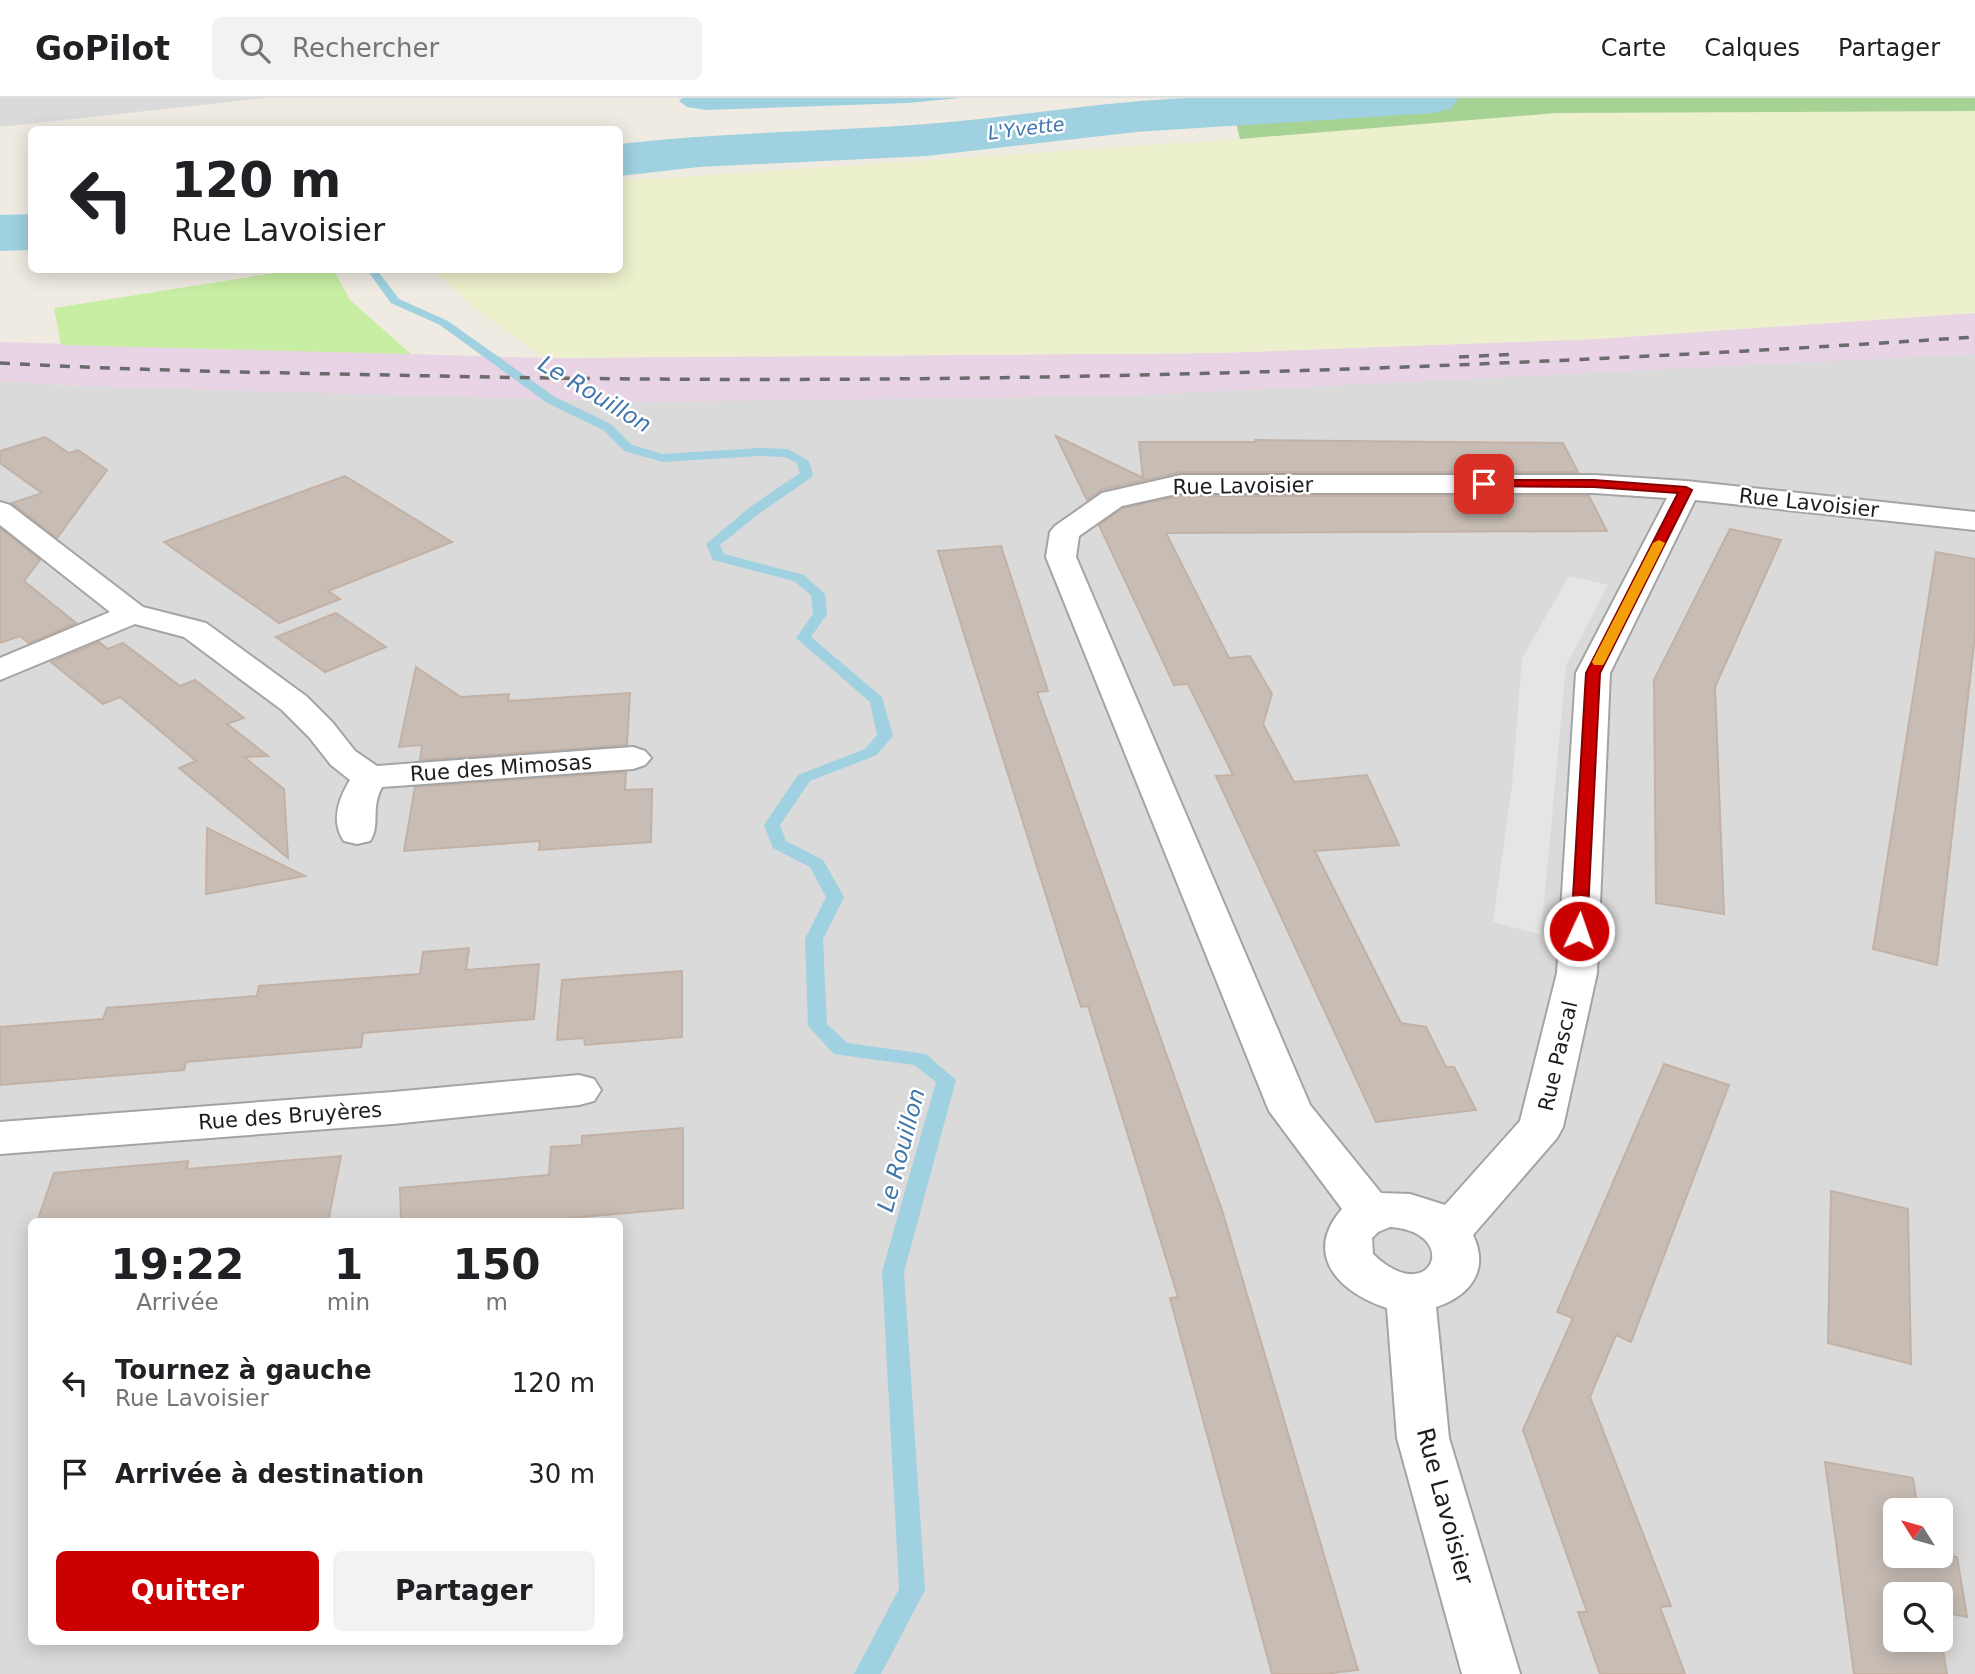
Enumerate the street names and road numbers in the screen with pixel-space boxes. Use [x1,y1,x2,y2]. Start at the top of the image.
street label: Rue Lavoisier [1173,473,1314,499]
street label: Rue Lavoisier [1738,484,1881,522]
street label: Rue des Mimosas [409,750,593,786]
street label: Rue Pascal [1534,999,1582,1113]
street label: Rue des Bruyères [197,1098,383,1134]
street label: Rue Lavoisier [1411,1425,1479,1587]

